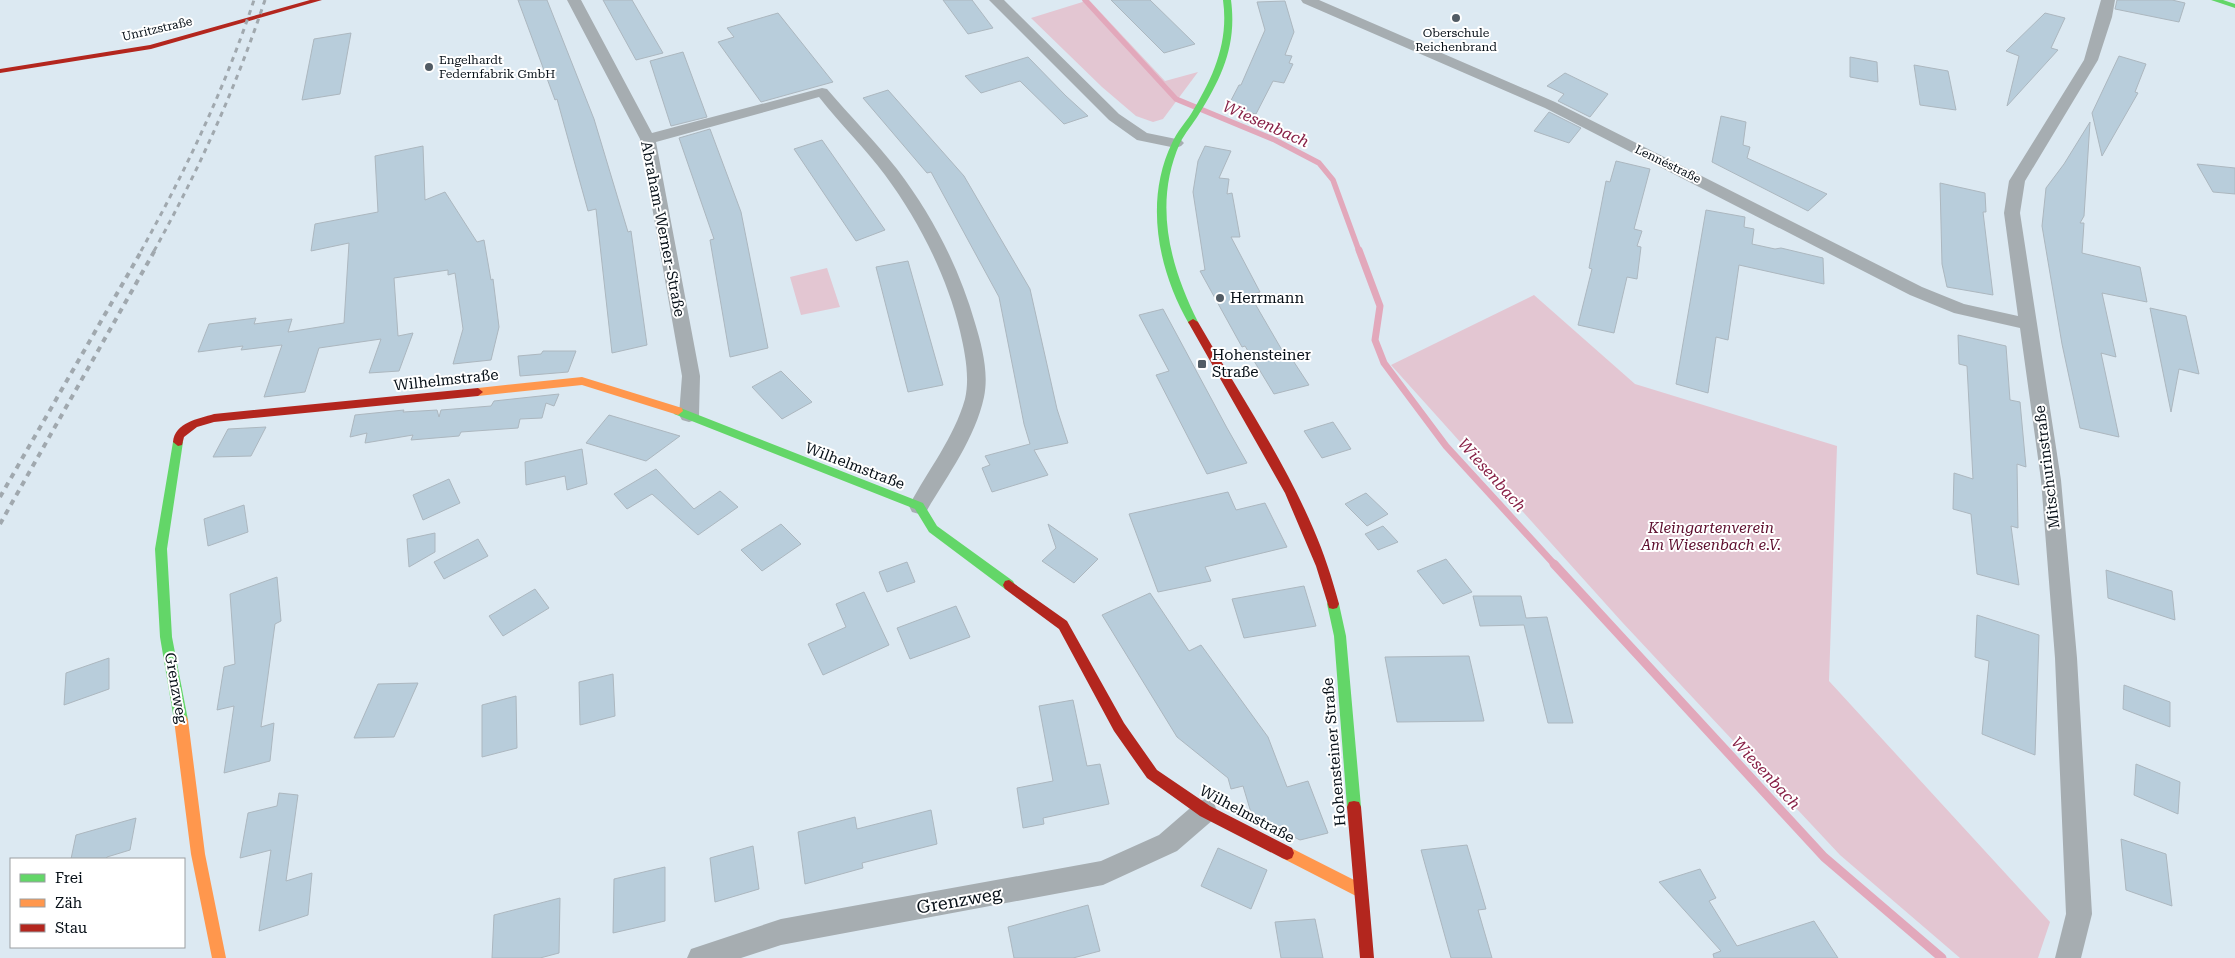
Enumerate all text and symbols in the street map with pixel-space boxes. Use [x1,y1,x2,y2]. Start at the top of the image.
marker: Oberschule Reichenbrand [1450,12,1462,24]
street label: Unritzstraße [120,14,194,44]
place label: Oberschule Reichenbrand [1415,26,1497,54]
place label: Engelhardt Federnfabrik GmbH [439,53,555,81]
marker: Engelhardt Federnfabrik GmbH [423,61,435,73]
water label: Wiesenbach [1220,97,1312,152]
street label: Abraham-Werner-Straße [637,140,689,318]
street label: Lennéstraße [1633,142,1704,186]
place label: Herrmann [1230,289,1304,307]
marker: Herrmann [1214,292,1226,304]
place label: Hohensteiner Straße [1212,346,1311,381]
marker: Hohensteiner Straße [1196,358,1208,370]
street label: Wilhelmstraße [393,366,499,394]
street label: Mitschurinstraße [2031,404,2063,530]
water label: Wiesenbach [1454,434,1530,516]
street label: Wilhelmstraße [803,439,907,493]
park label: Kleingartenverein Am Wiesenbach e.V. [1640,519,1781,554]
street label: Grenzweg [161,651,191,725]
street label: Hohensteiner Straße [1319,677,1349,827]
water label: Wiesenbach [1728,733,1805,813]
street label: Wilhelmstraße [1196,781,1298,847]
legend [10,858,185,948]
text: Frei [55,869,83,887]
street label: Grenzweg [915,882,1004,918]
text: Zäh [55,894,83,912]
text: Stau [55,919,88,937]

